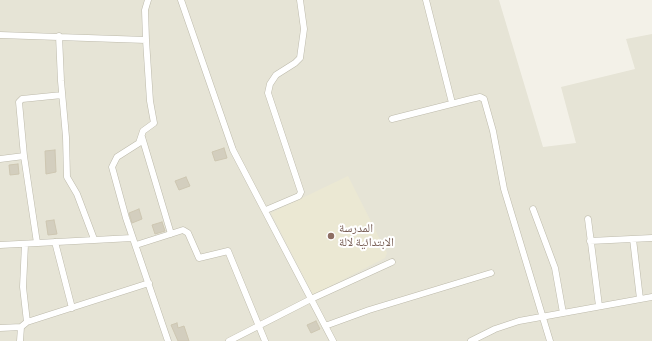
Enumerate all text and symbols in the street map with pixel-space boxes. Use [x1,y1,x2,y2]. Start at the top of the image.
place label: المدرسة الابتدائية لالة [339,222,394,250]
marker: المدرسة الابتدائية لالة [326,231,336,241]

